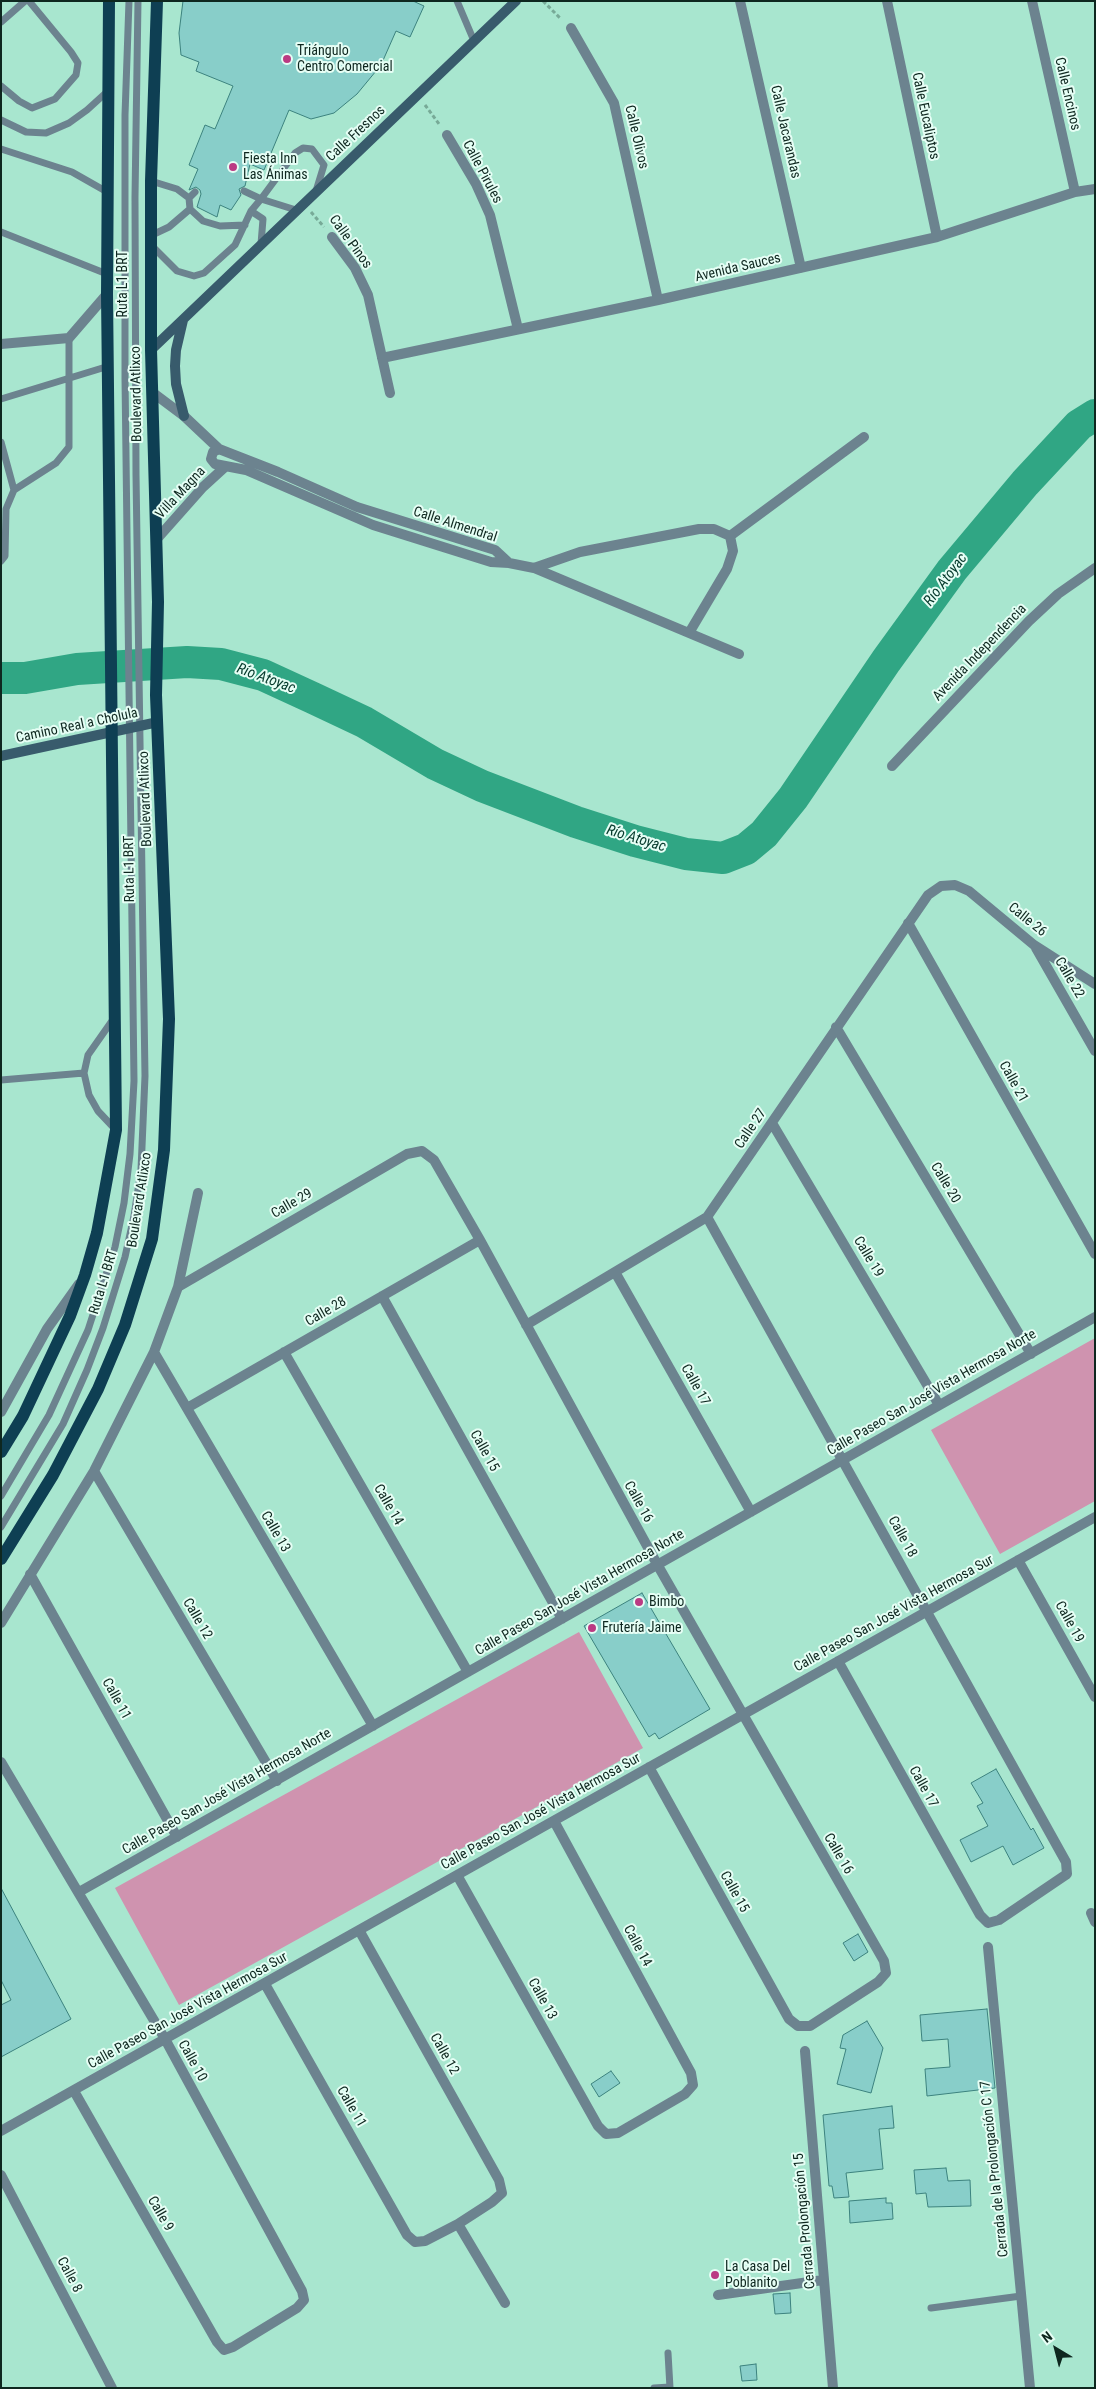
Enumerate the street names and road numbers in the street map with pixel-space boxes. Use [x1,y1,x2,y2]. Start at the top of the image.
street label: Calle Encinos [1050,56,1084,132]
street label: Calle Eucaliptos [908,71,942,161]
street label: Calle Jacarandas [766,84,804,180]
street label: Calle Fresnos [323,102,389,166]
street label: Calle Olivos [621,103,651,171]
street label: Calle Pirules [458,138,506,206]
street label: Calle Pinos [325,212,375,272]
street label: Avenida Sauces [694,250,782,286]
street label: Ruta L1 BRT [115,251,131,317]
street label: Boulevard Atlixco [128,346,146,442]
street label: Villa Magna [153,463,209,523]
street label: Calle Almendral [411,504,499,546]
street label: Avenida Independencia [930,601,1030,705]
street label: Camino Real a Cholula [15,705,139,747]
street label: Boulevard Atlixco [136,751,156,847]
street label: Ruta L1 BRT [121,835,139,903]
street label: Calle 26 [1004,899,1050,941]
street label: Calle 22 [1051,954,1087,1002]
street label: Calle 21 [995,1058,1031,1106]
street label: Calle 27 [732,1106,770,1152]
street label: Boulevard Atlixco [124,1151,156,1249]
street label: Calle 20 [926,1160,964,1206]
street label: Calle 29 [268,1186,316,1222]
street label: Calle 19 [849,1234,887,1280]
street label: Ruta L1 BRT [86,1248,122,1316]
street label: Calle 28 [302,1294,350,1330]
street label: Calle Paseo San José Vista Hermosa Norte [825,1326,1039,1460]
street label: Calle 17 [677,1361,713,1409]
street label: Calle 15 [466,1427,502,1475]
street label: Calle 16 [620,1478,656,1526]
street label: Calle 14 [370,1481,406,1529]
street label: Calle 13 [257,1508,293,1556]
street label: Calle 18 [884,1513,920,1561]
street label: Calle Paseo San José Vista Hermosa Norte [473,1526,687,1660]
street label: Calle Paseo San José Vista Hermosa Sur [791,1552,997,1676]
street label: Calle 12 [179,1595,215,1643]
street label: Calle 19 [1051,1598,1087,1646]
street label: Calle 11 [98,1675,134,1723]
street label: Calle Paseo San José Vista Hermosa Norte [120,1725,334,1859]
street label: Calle Paseo San José Vista Hermosa Sur [438,1750,644,1874]
street label: Calle 17 [905,1763,941,1811]
street label: Calle 16 [820,1830,856,1878]
street label: Calle 15 [716,1868,752,1916]
street label: Calle 14 [619,1922,655,1970]
street label: Calle Paseo San José Vista Hermosa Sur [85,1949,291,2073]
street label: Calle 13 [524,1975,560,2023]
street label: Calle 12 [426,2030,462,2078]
street label: Calle 10 [174,2037,210,2085]
street label: Cerrada de la Prolongación C 17 [977,2080,1013,2258]
street label: Calle 11 [333,2083,369,2131]
street label: Cerrada Prolongación 15 [791,2152,819,2290]
street label: Calle 9 [143,2193,177,2235]
street label: Calle 8 [53,2254,85,2296]

